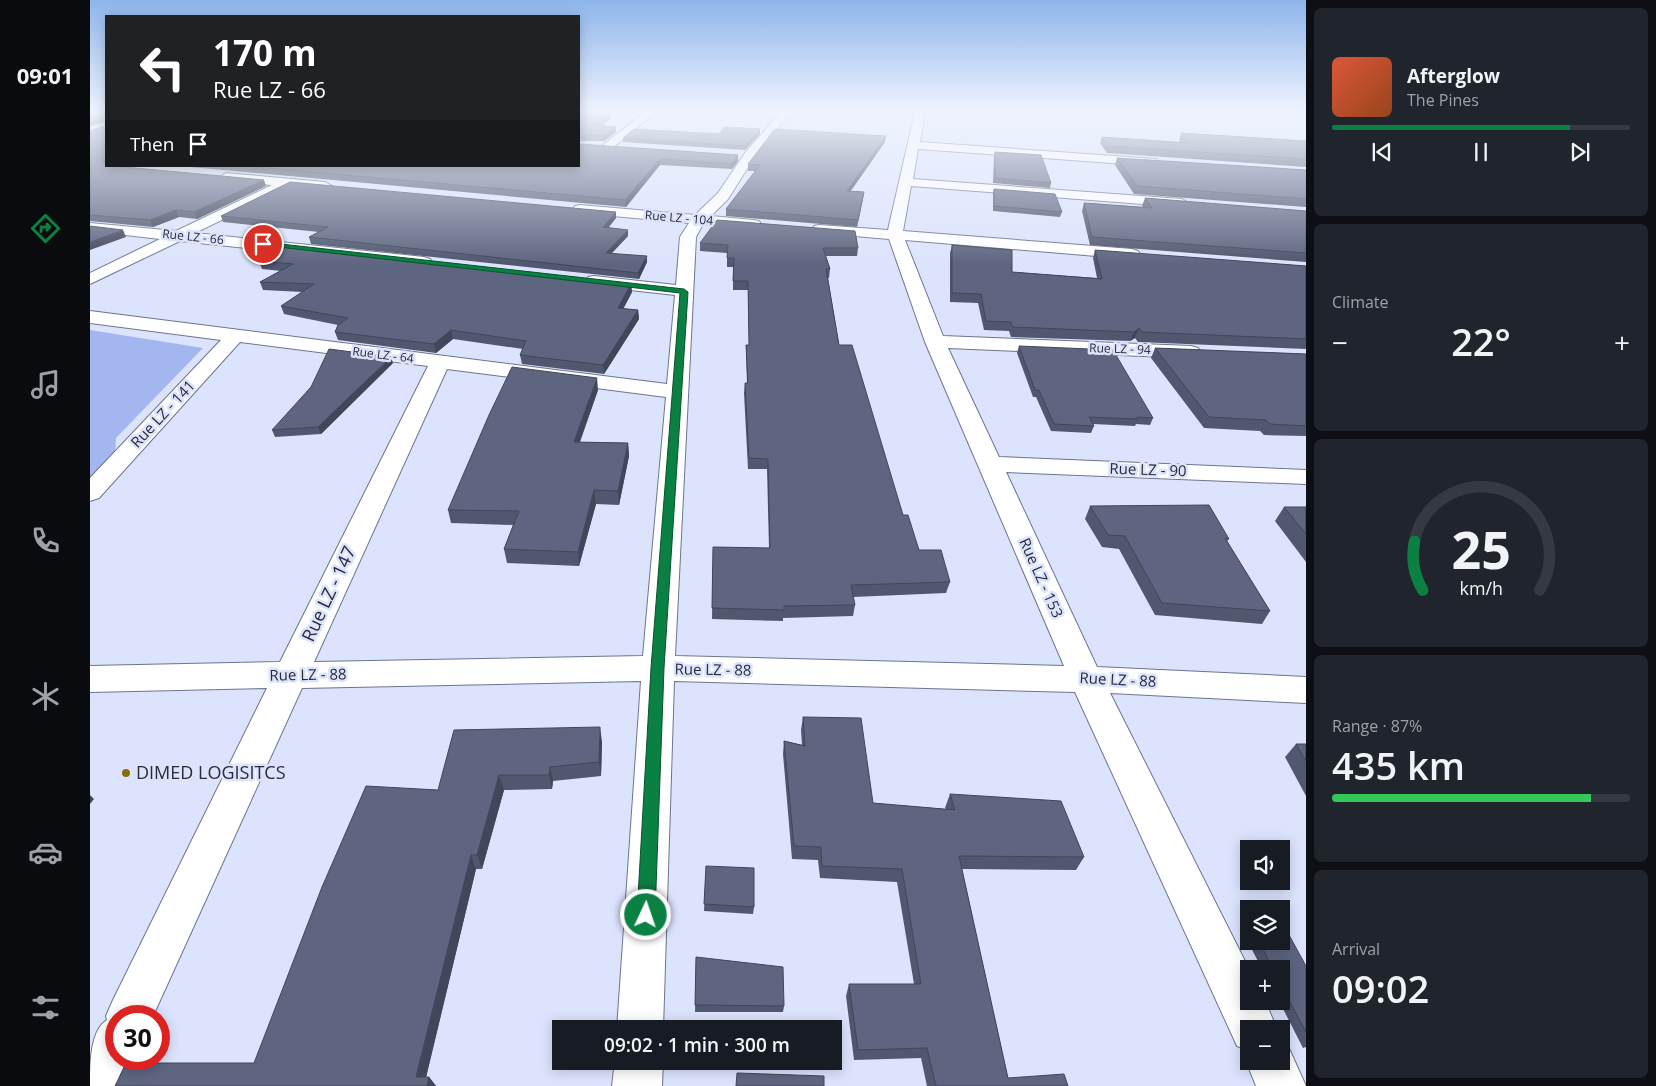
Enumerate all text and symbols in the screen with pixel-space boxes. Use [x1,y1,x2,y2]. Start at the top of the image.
text: 170 m [213,29,317,76]
icon: left [130,35,195,100]
text: 09:01 [17,60,73,90]
text: Afterglow [1407,63,1500,89]
text: Rue LZ - 66 [213,74,326,104]
text: The Pines [1407,89,1479,111]
icon: arrive [184,130,212,158]
text: Then [130,131,174,157]
icon: previous [1368,138,1396,166]
icon: pause [1467,138,1495,166]
icon: next [1566,138,1594,166]
street label: Rue LZ - 104 [644,206,714,229]
icon: directions [28,211,63,246]
pin [242,223,284,265]
street label: Rue LZ - 66 [162,225,225,248]
icon: arrive [249,230,277,258]
text: Climate [1332,291,1389,313]
text: 22° [1451,315,1511,367]
text: − [1332,323,1348,361]
text: + [1614,323,1630,361]
street label: Rue LZ - 94 [1089,339,1151,358]
street label: Rue LZ - 64 [351,342,415,367]
icon: music [28,367,63,402]
street label: Rue LZ - 141 [126,375,199,451]
street label: Rue LZ - 90 [1109,458,1187,480]
text: 25 [1451,513,1511,584]
icon: phone [28,523,63,558]
street label: Rue LZ - 153 [1015,534,1068,621]
street label: Rue LZ - 147 [296,542,361,645]
text: km/h [1459,576,1503,600]
street label: Rue LZ - 88 [674,658,752,680]
street label: Rue LZ - 88 [269,663,347,685]
street label: Rue LZ - 88 [1079,667,1157,691]
icon: climate [28,679,63,714]
text: Range · 87% [1332,715,1422,737]
text: 435 km [1332,739,1465,791]
place label: DIMED LOGISITCS [136,760,286,784]
marker: DIMED LOGISITCS [120,767,132,779]
icon: car [28,835,63,870]
map controls [1240,840,1290,1070]
button: sound [1240,840,1290,890]
position arrow [619,888,671,940]
button: layers [1240,900,1290,950]
text: Arrival [1332,938,1380,960]
button: + [1240,960,1290,1010]
text: 09:02 [1332,962,1429,1014]
icon: filters [28,990,63,1025]
speed limit sign: 30 [105,1005,170,1070]
button: − [1240,1020,1290,1070]
text: 09:02 · 1 min · 300 m [604,1032,790,1058]

